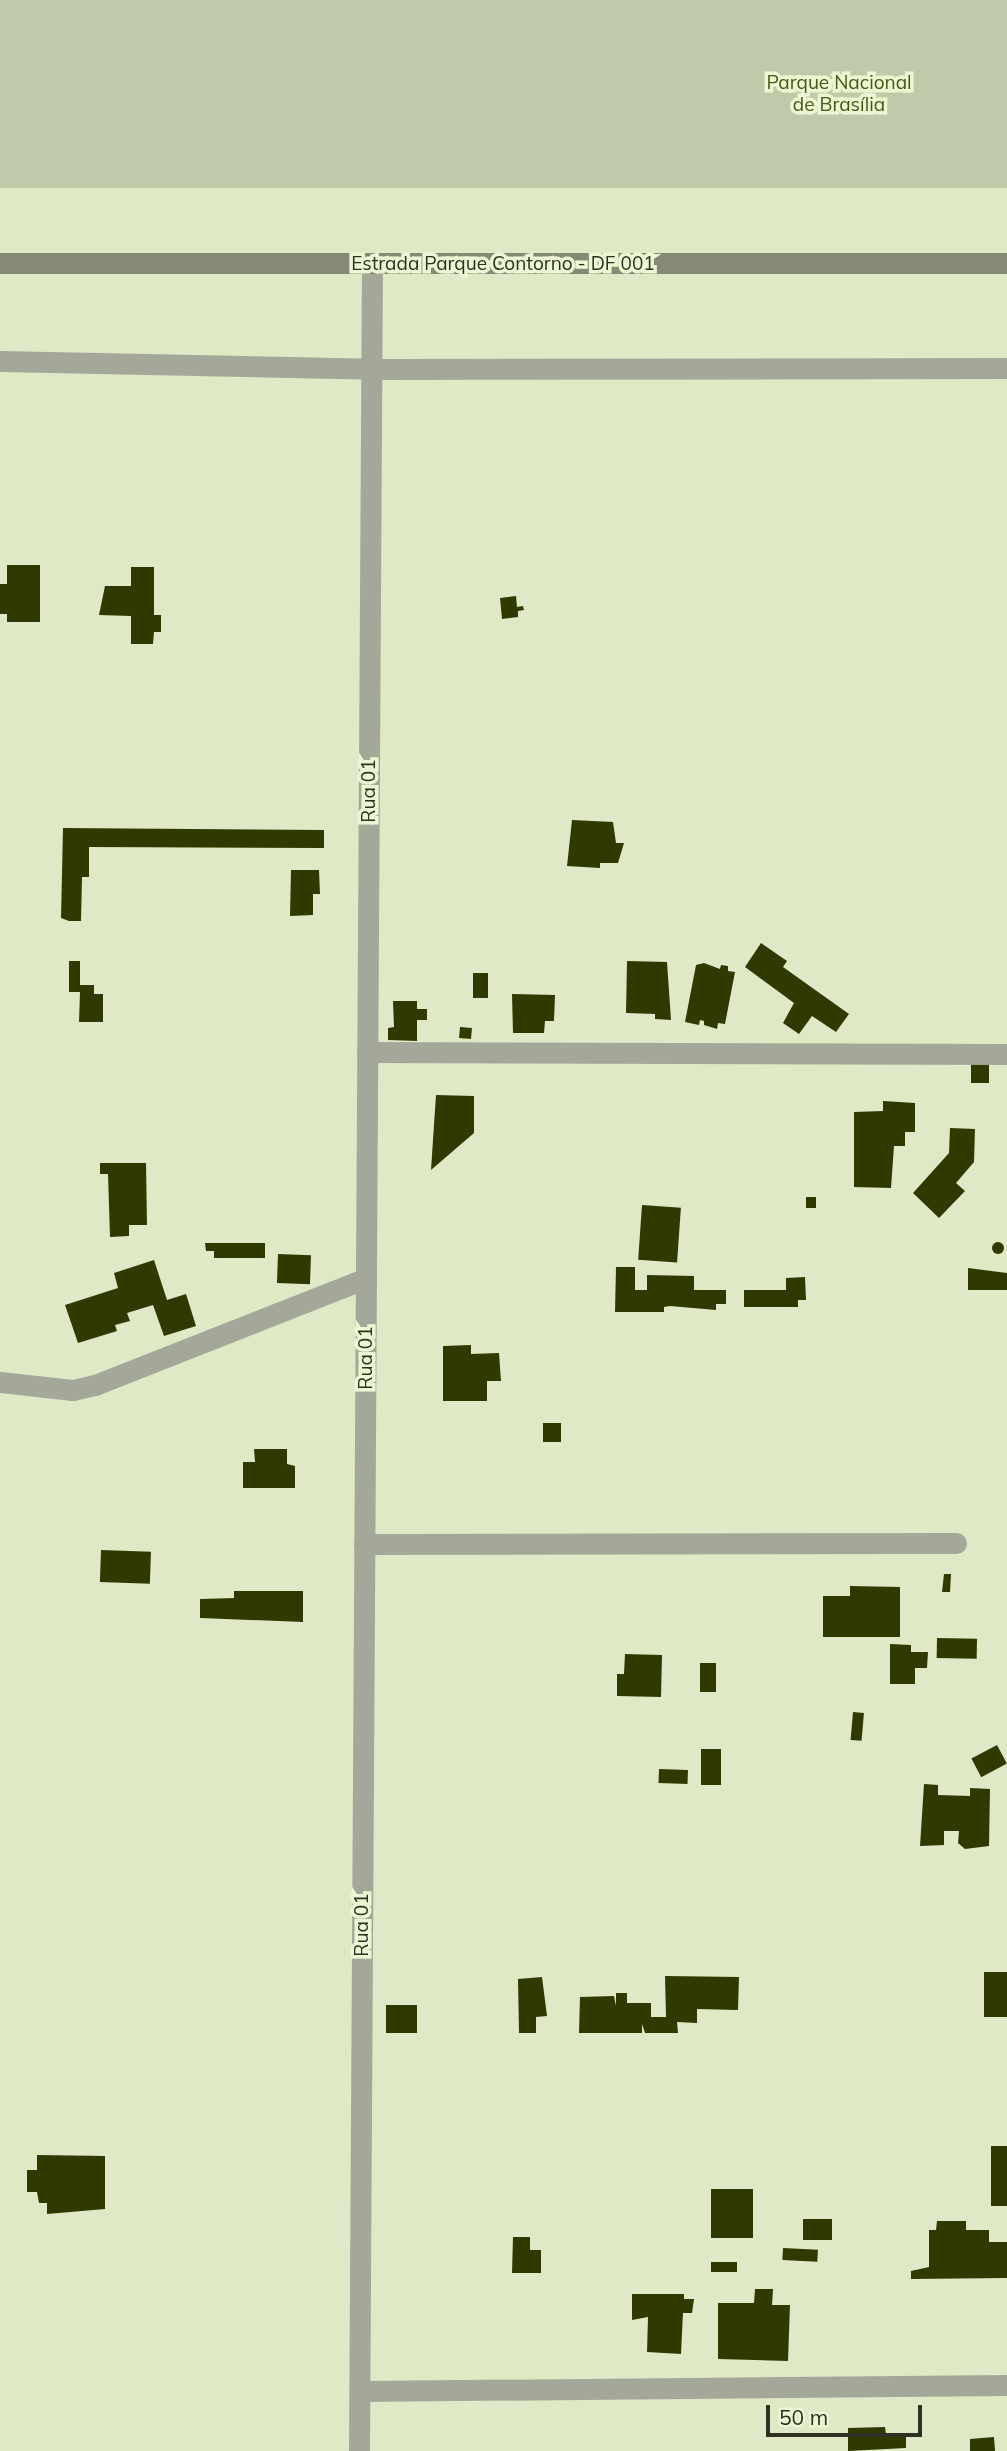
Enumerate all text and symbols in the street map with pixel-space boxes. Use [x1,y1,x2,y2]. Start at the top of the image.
park label: Parque Nacional de Brasília [766,72,912,116]
street label: Estrada Parque Contorno - DF 001 [351,253,655,275]
street label: Rua 01 [358,759,380,823]
street label: Rua 01 [355,1326,377,1390]
street label: Rua 01 [351,1893,373,1957]
scale bar [769,2392,925,2436]
text: 50 m [779,2404,828,2430]

